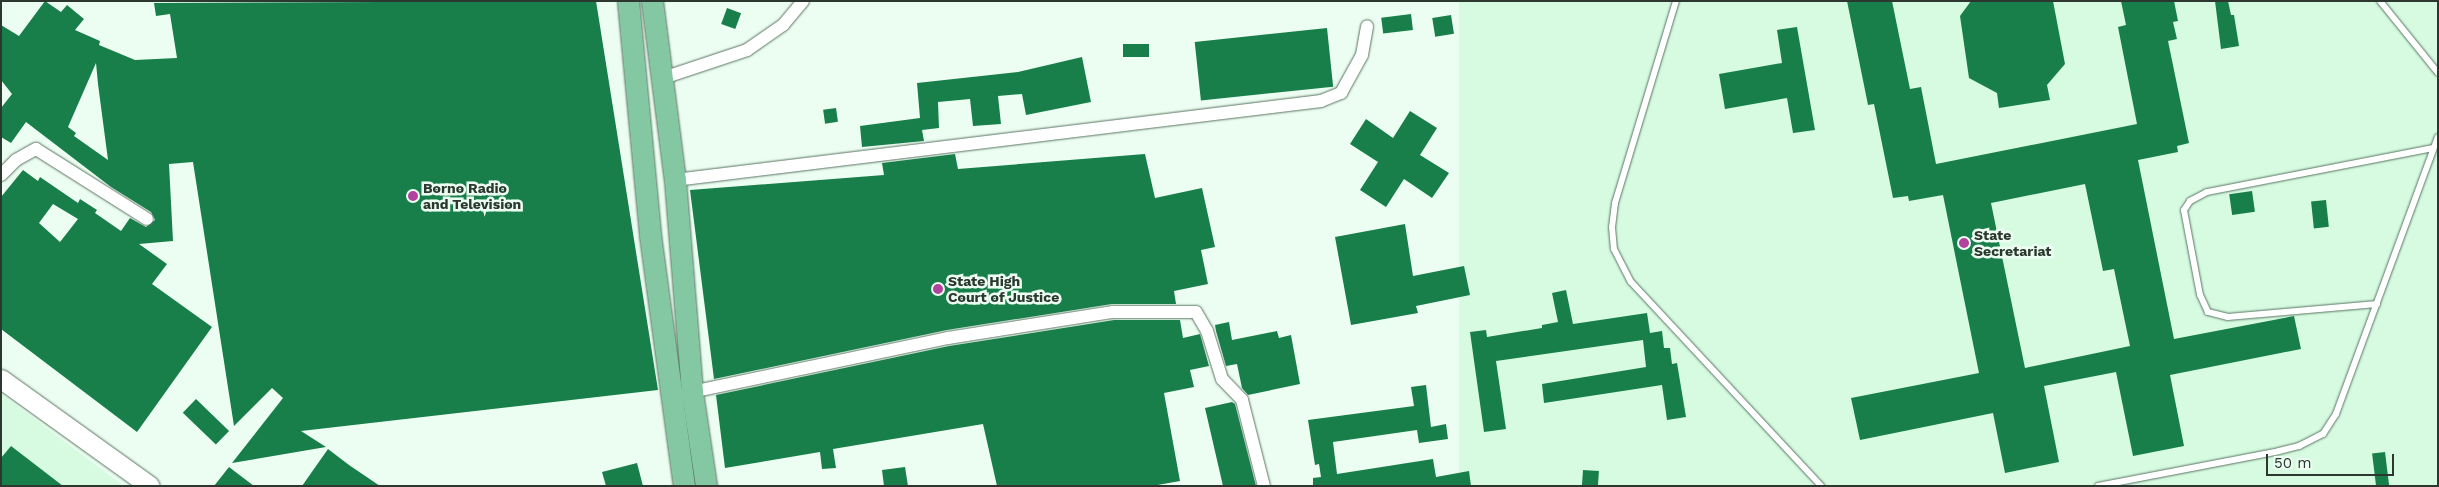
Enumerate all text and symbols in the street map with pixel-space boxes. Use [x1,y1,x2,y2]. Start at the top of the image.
place label: Borno Radio and Television [423,180,522,212]
marker: Borno Radio and Television [407,190,419,202]
place label: State Secretariat [1974,227,2051,260]
marker: State Secretariat [1958,237,1970,249]
place label: State High Court of Justice [948,273,1060,306]
marker: State High Court of Justice [932,283,944,295]
scale bar [2269,444,2396,476]
text: 50 m [2274,454,2311,472]

